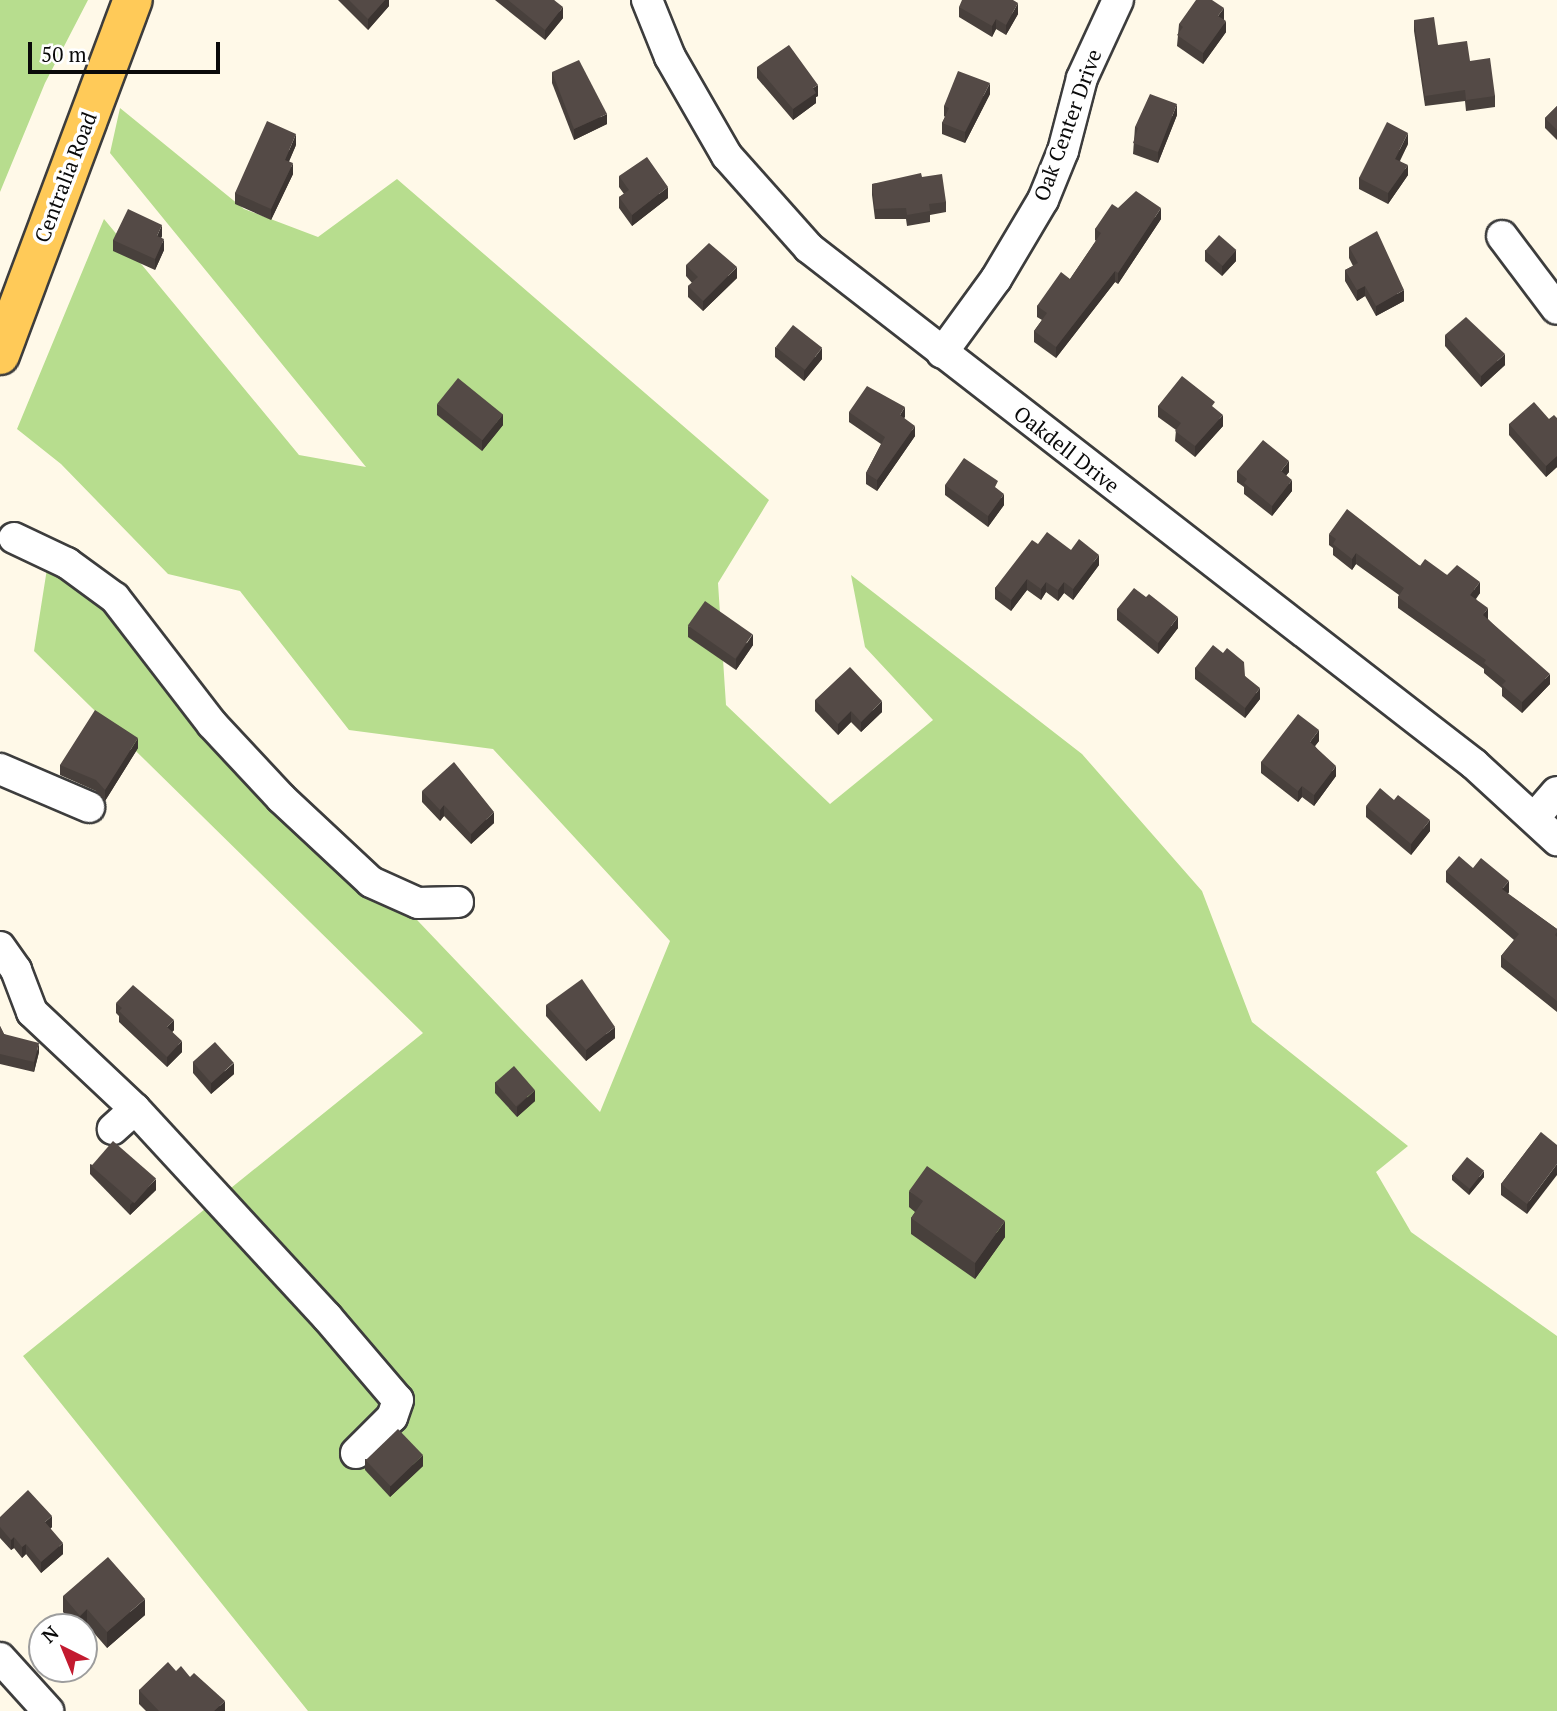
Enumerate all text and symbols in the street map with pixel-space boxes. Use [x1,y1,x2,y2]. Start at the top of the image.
scale bar [32,28,224,72]
text: 50 m [41,40,87,68]
street label: Oak Center Drive [1028,46,1106,204]
street label: Centralia Road [29,108,101,246]
street label: Oakdell Drive [1009,400,1125,498]
north arrow [28,1613,98,1683]
text: N [36,1620,63,1648]

